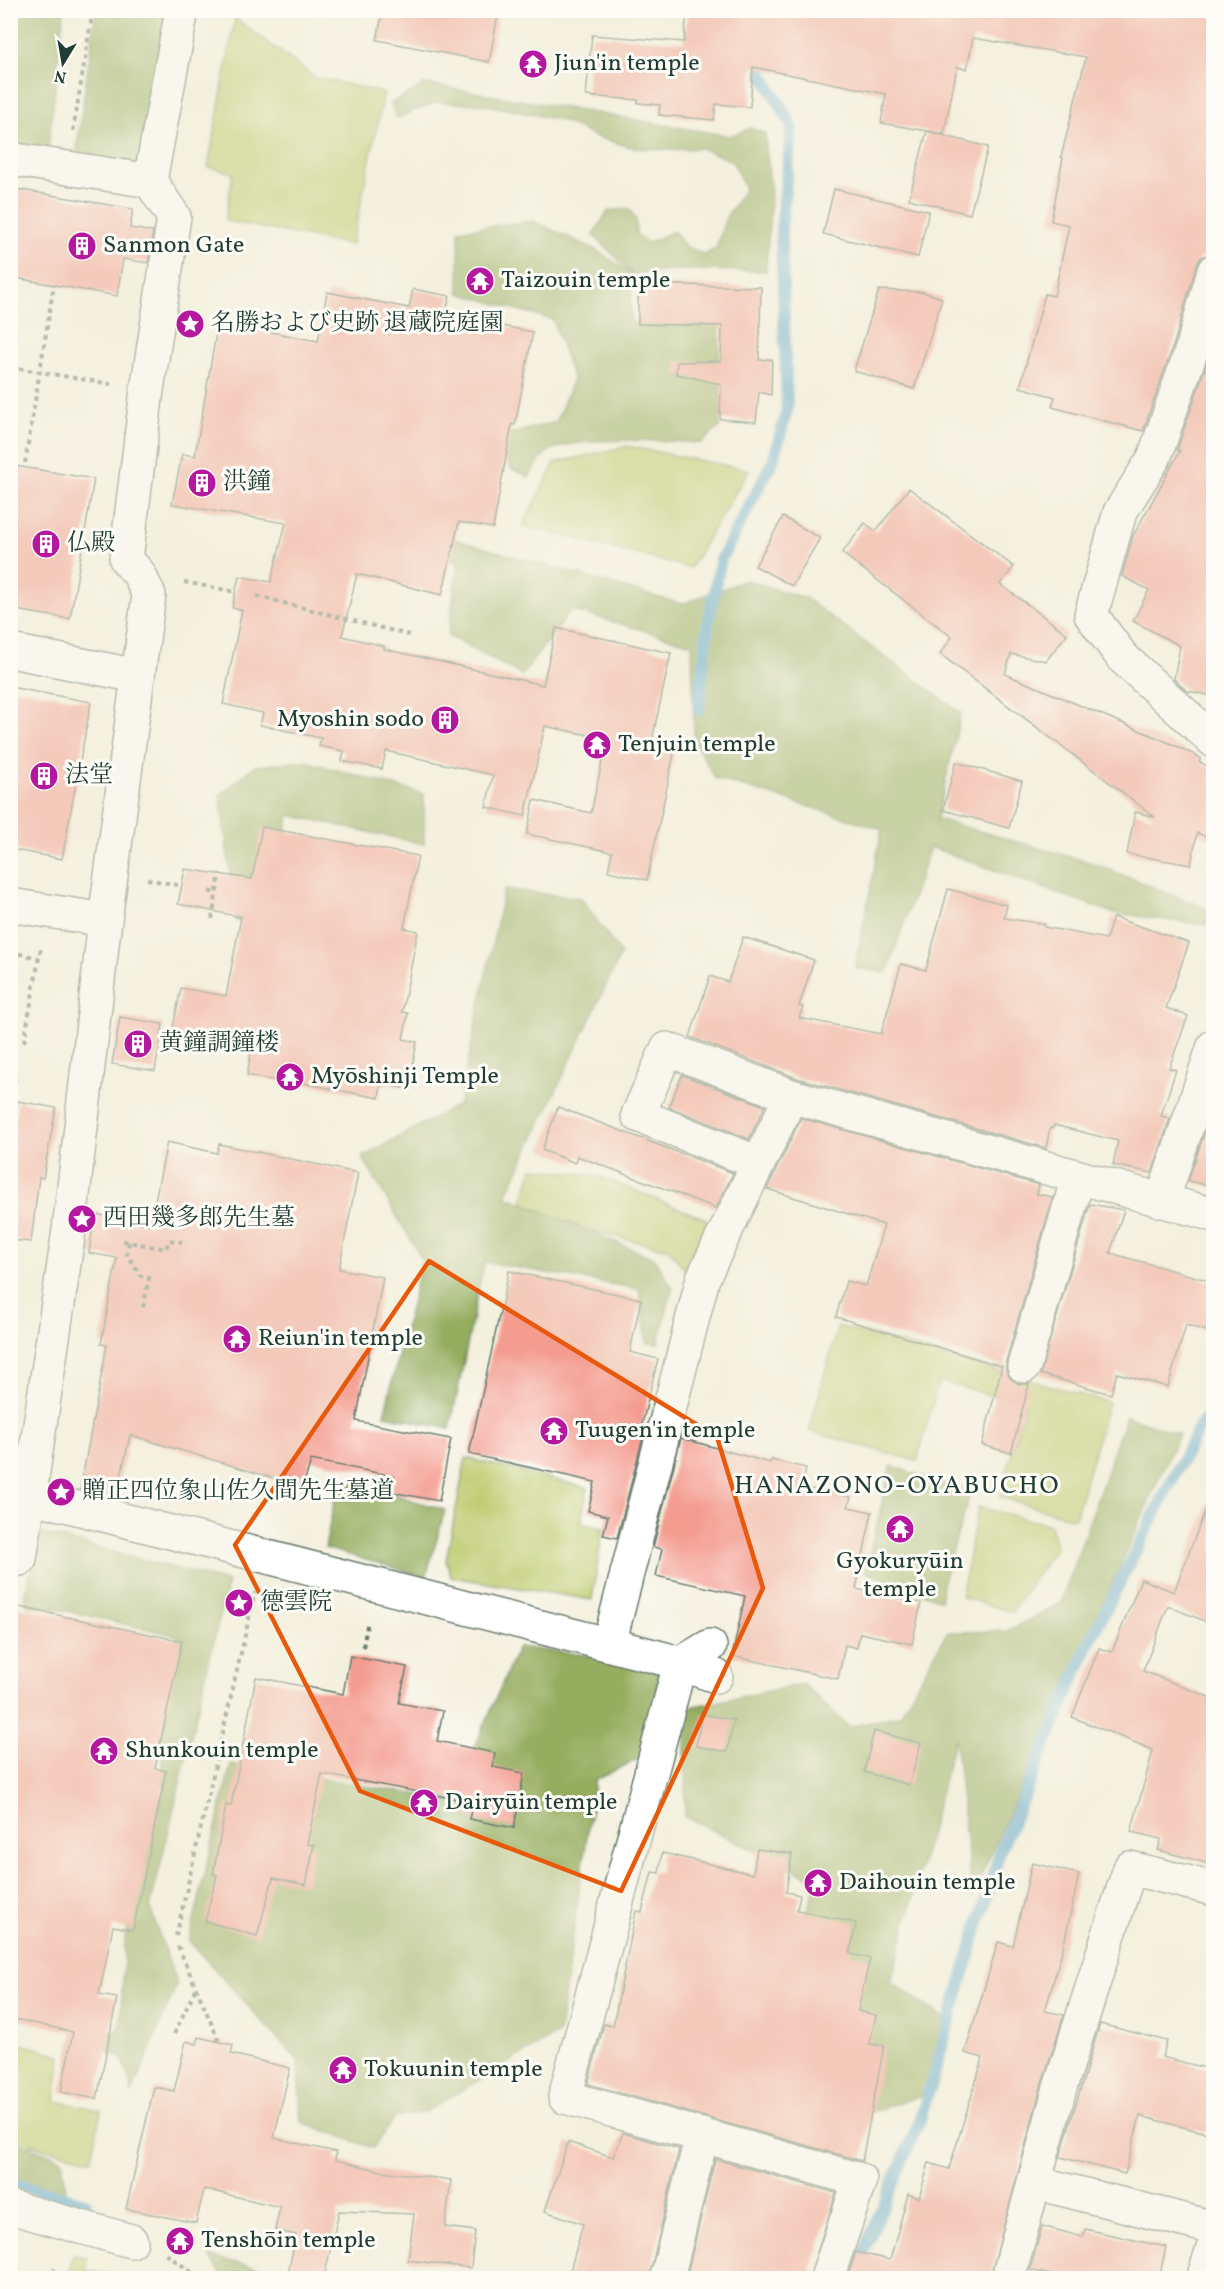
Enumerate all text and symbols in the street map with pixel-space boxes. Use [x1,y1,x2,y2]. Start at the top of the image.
north arrow [33,33,93,93]
place label: Jiun'in temple [554,47,700,81]
temple icon: Jiun'in temple [517,48,549,80]
text: N [52,64,68,88]
place label: Sanmon Gate [103,229,244,263]
building icon: Sanmon Gate [66,230,98,262]
place label: Taizouin temple [501,264,670,298]
temple icon: Taizouin temple [464,265,496,297]
place label: 名勝および史跡 退蔵院庭園 [211,307,504,341]
place icon: 名勝および史跡 退蔵院庭園 [174,308,206,340]
place label: 洪鐘 [223,466,271,500]
building icon: 洪鐘 [186,467,218,499]
place label: 仏殿 [67,527,115,561]
building icon: 仏殿 [30,528,62,560]
place label: Myoshin sodo [277,703,424,737]
building icon: Myoshin sodo [429,704,461,736]
place label: Tenjuin temple [618,728,776,762]
temple icon: Tenjuin temple [581,729,613,761]
place label: 法堂 [65,759,113,793]
building icon: 法堂 [28,760,60,792]
place label: 黄鐘調鐘楼 [159,1027,279,1061]
building icon: 黄鐘調鐘楼 [122,1028,154,1060]
place label: Myōshinji Temple [311,1060,499,1094]
temple icon: Myōshinji Temple [274,1061,306,1093]
place label: 西田幾多郎先生墓 [103,1202,295,1236]
place icon: 西田幾多郎先生墓 [66,1203,98,1235]
place label: Reiun'in temple [258,1322,423,1356]
temple icon: Reiun'in temple [221,1323,253,1355]
place label: Tuugen'in temple [575,1414,755,1448]
temple icon: Tuugen'in temple [538,1415,570,1447]
district label: HANAZONO-OYABUCHO [734,1468,1060,1504]
place label: 贈正四位象山佐久間先生墓道 [82,1475,394,1509]
place icon: 贈正四位象山佐久間先生墓道 [45,1476,77,1508]
temple icon: Gyokuryūin temple [884,1513,916,1545]
place label: Gyokuryūin temple [836,1545,964,1607]
place label: 德雲院 [260,1586,332,1620]
place icon: 德雲院 [223,1587,255,1619]
place label: Shunkouin temple [125,1734,319,1768]
temple icon: Shunkouin temple [88,1735,120,1767]
place label: Dairyūin temple [445,1786,618,1820]
temple icon: Dairyūin temple [408,1787,440,1819]
place label: Daihouin temple [839,1866,1016,1900]
temple icon: Daihouin temple [802,1867,834,1899]
place label: Tokuunin temple [364,2053,543,2087]
temple icon: Tokuunin temple [327,2054,359,2086]
place label: Tenshōin temple [201,2224,376,2258]
temple icon: Tenshōin temple [164,2225,196,2257]

